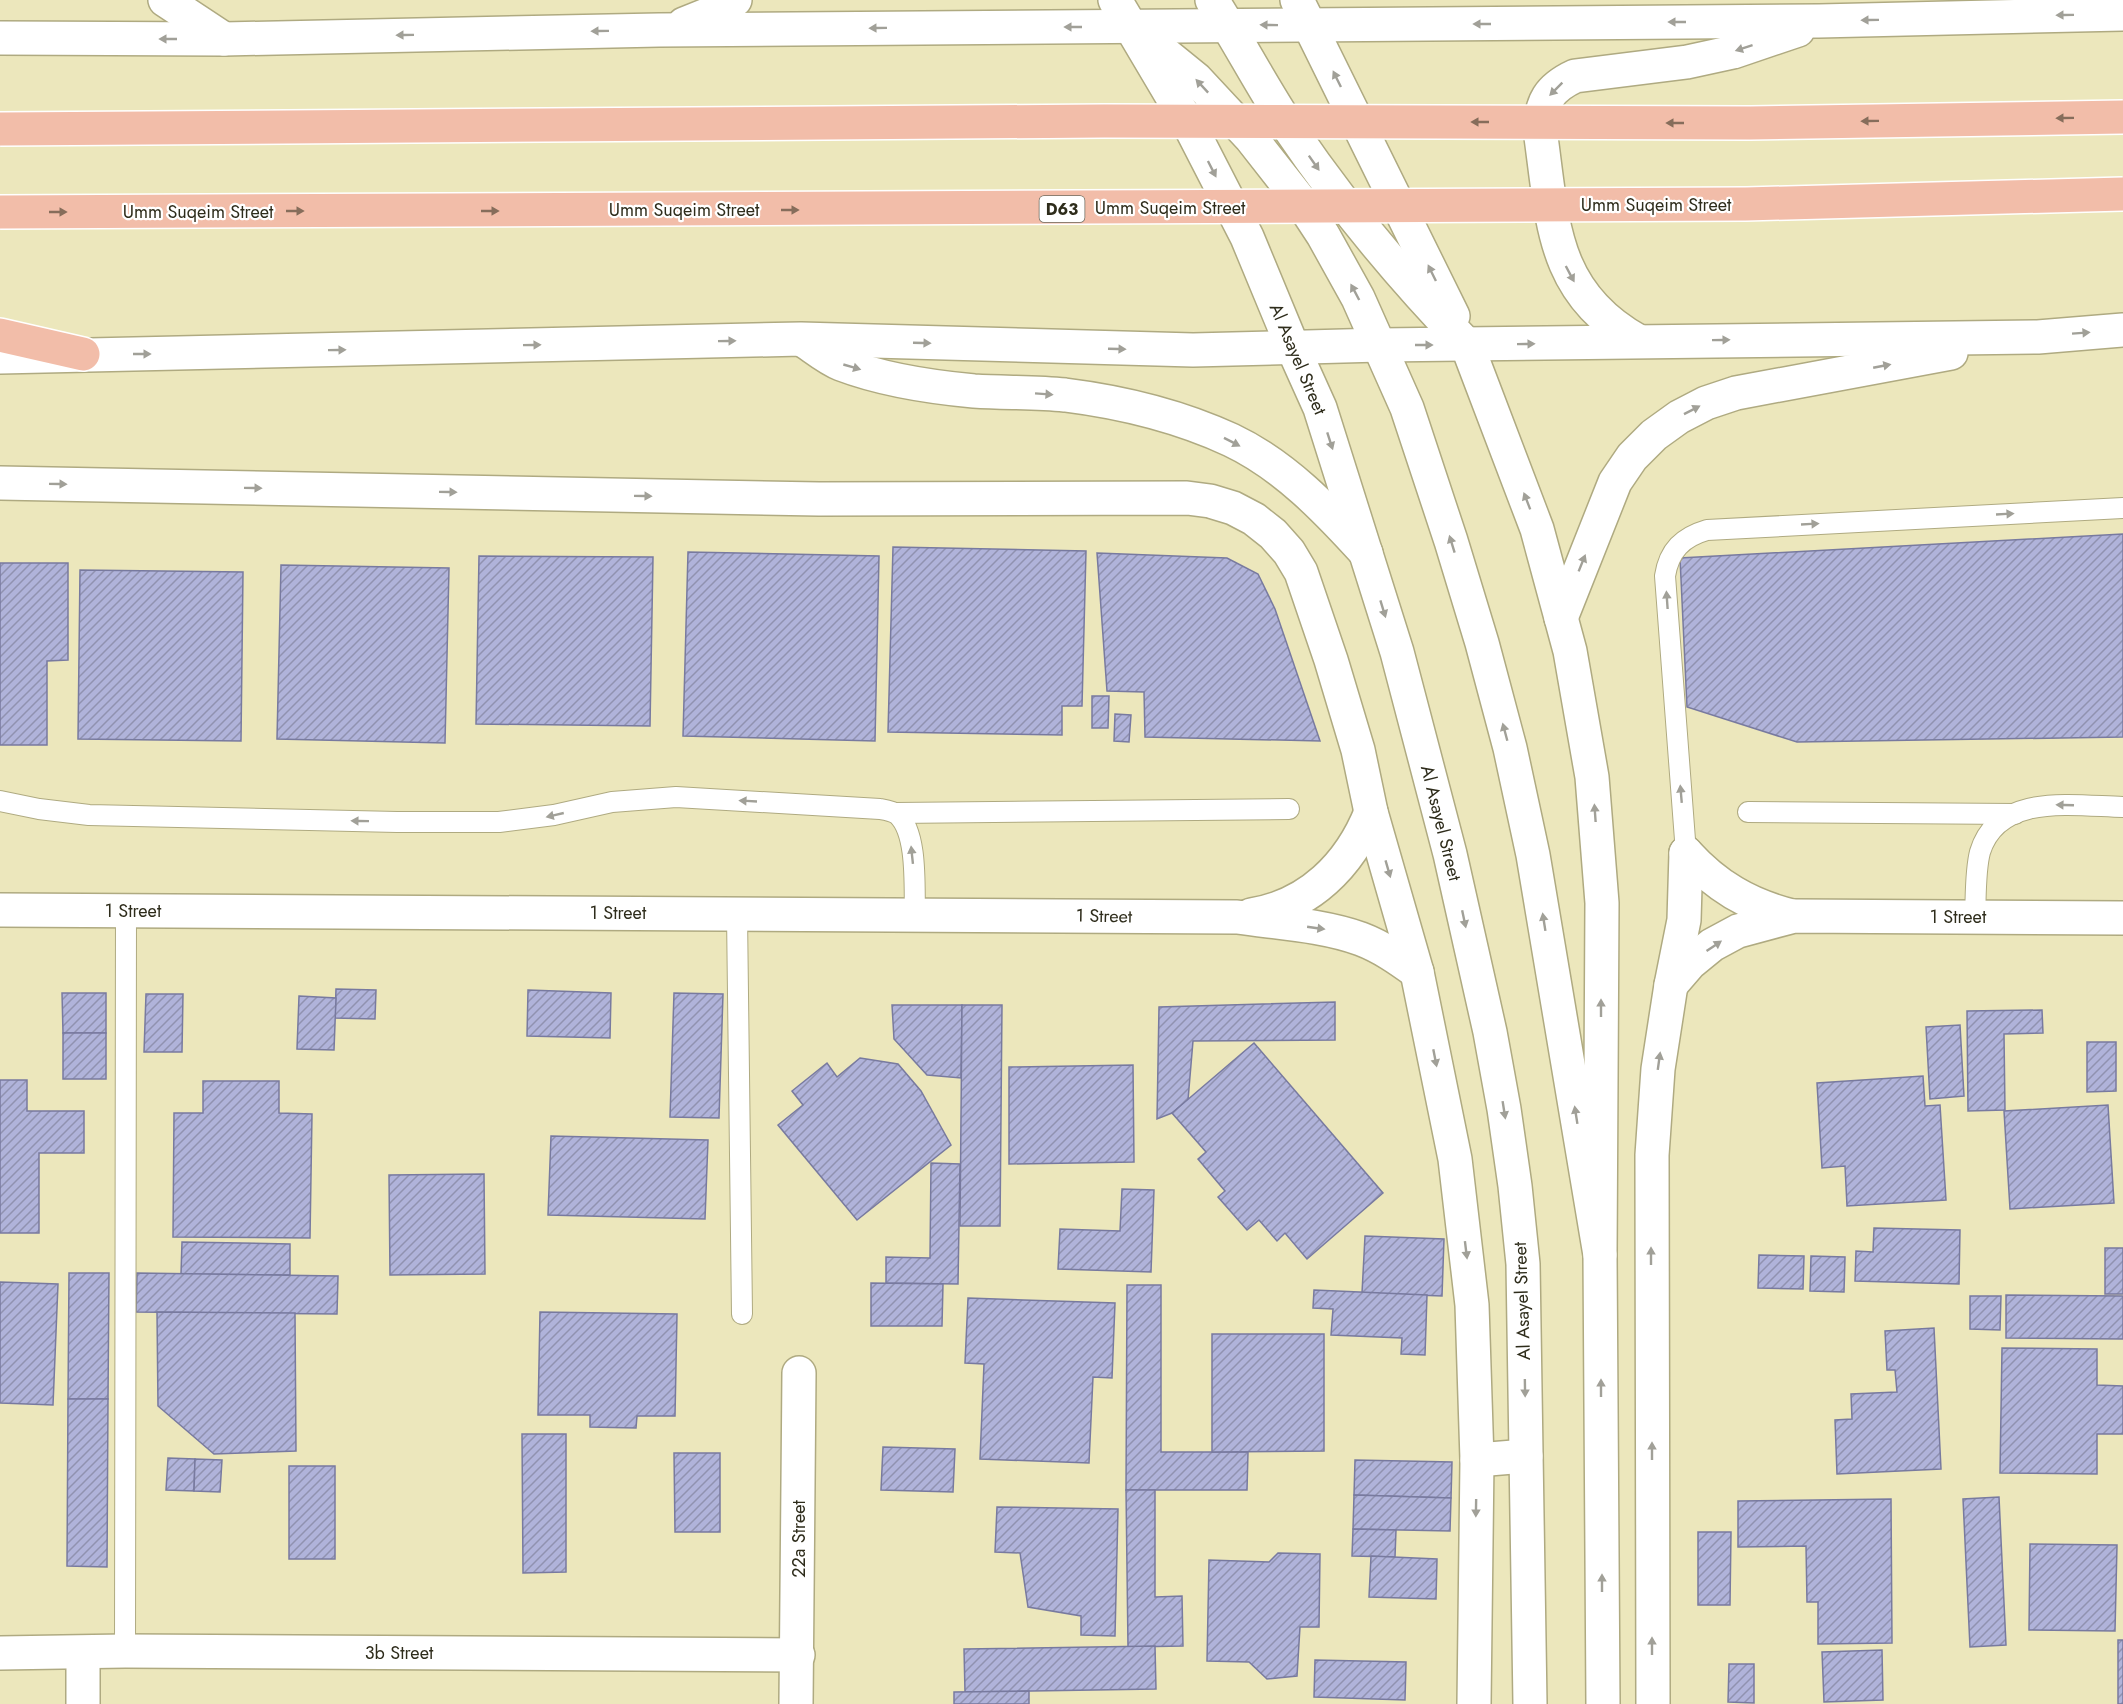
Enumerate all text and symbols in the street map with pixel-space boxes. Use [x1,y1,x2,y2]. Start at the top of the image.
one-way arrow [2055,10,2074,20]
one-way arrow [1860,15,1879,25]
one-way arrow [1667,17,1686,27]
one-way arrow [1472,19,1491,29]
one-way arrow [1260,20,1279,30]
one-way arrow [1064,22,1083,32]
one-way arrow [869,23,888,33]
one-way arrow [591,27,610,36]
one-way arrow [396,31,415,40]
one-way arrow [159,34,178,44]
one-way arrow [1735,44,1753,53]
one-way arrow [1333,71,1342,88]
one-way arrow [1196,79,1210,93]
one-way arrow [1550,81,1564,95]
one-way arrow [2055,113,2074,123]
one-way arrow [1860,116,1879,126]
one-way arrow [1470,117,1489,127]
one-way arrow [1665,118,1684,128]
one-way arrow [1308,155,1319,171]
one-way arrow [1207,161,1217,178]
street label: Umm Suqeim Street [1581,192,1732,218]
street label: Umm Suqeim Street [1095,195,1246,221]
road number: D63 [1040,196,1084,222]
street label: Umm Suqeim Street [609,197,760,223]
street label: Umm Suqeim Street [123,199,274,225]
one-way arrow [781,205,800,214]
one-way arrow [286,206,305,216]
one-way arrow [481,206,500,215]
one-way arrow [49,207,68,217]
one-way arrow [1428,265,1437,282]
one-way arrow [1565,266,1575,283]
one-way arrow [1350,284,1360,301]
street label: Al Asayel Street [1263,299,1333,419]
one-way arrow [2071,329,2090,338]
one-way arrow [717,336,736,346]
one-way arrow [1711,336,1730,345]
one-way arrow [913,338,932,348]
one-way arrow [1516,339,1535,348]
one-way arrow [1414,340,1433,350]
one-way arrow [522,341,541,350]
one-way arrow [1108,344,1127,353]
one-way arrow [327,345,346,355]
one-way arrow [132,349,151,359]
one-way arrow [1872,361,1891,370]
one-way arrow [843,363,861,372]
one-way arrow [1035,389,1054,399]
one-way arrow [1684,405,1701,415]
one-way arrow [1326,432,1335,450]
one-way arrow [1224,437,1241,446]
one-way arrow [49,480,68,489]
one-way arrow [244,484,263,493]
one-way arrow [439,487,458,497]
one-way arrow [634,491,653,501]
one-way arrow [1521,492,1531,510]
one-way arrow [1996,509,2015,519]
one-way arrow [1801,520,1820,529]
one-way arrow [1447,535,1456,553]
one-way arrow [1578,554,1588,572]
one-way arrow [1662,590,1671,609]
one-way arrow [1379,600,1388,618]
one-way arrow [1500,722,1510,741]
street label: Al Asayel Street [1414,762,1468,884]
one-way arrow [1676,785,1686,804]
one-way arrow [738,796,757,805]
one-way arrow [2055,801,2074,810]
one-way arrow [1590,804,1600,823]
one-way arrow [545,810,564,820]
one-way arrow [351,817,370,826]
one-way arrow [907,846,917,865]
one-way arrow [1383,860,1393,878]
street label: 1 Street [105,898,162,924]
street label: 1 Street [590,900,647,926]
street label: 1 Street [1076,903,1133,930]
street label: 1 Street [1930,904,1987,930]
one-way arrow [1460,910,1470,928]
one-way arrow [1540,913,1549,932]
one-way arrow [1306,924,1325,933]
one-way arrow [1705,940,1722,951]
one-way arrow [1596,998,1606,1017]
one-way arrow [1431,1048,1440,1067]
one-way arrow [1655,1051,1664,1070]
one-way arrow [1499,1101,1508,1120]
one-way arrow [1572,1105,1581,1124]
one-way arrow [1461,1241,1470,1260]
street label: Al Asayel Street [1507,1241,1537,1361]
one-way arrow [1646,1246,1656,1265]
one-way arrow [1520,1378,1530,1397]
one-way arrow [1596,1378,1606,1397]
one-way arrow [1647,1441,1657,1460]
one-way arrow [1472,1498,1481,1517]
street label: 22a Street [786,1500,812,1578]
one-way arrow [1597,1573,1607,1592]
one-way arrow [1647,1636,1657,1655]
street label: 3b Street [365,1640,434,1666]

